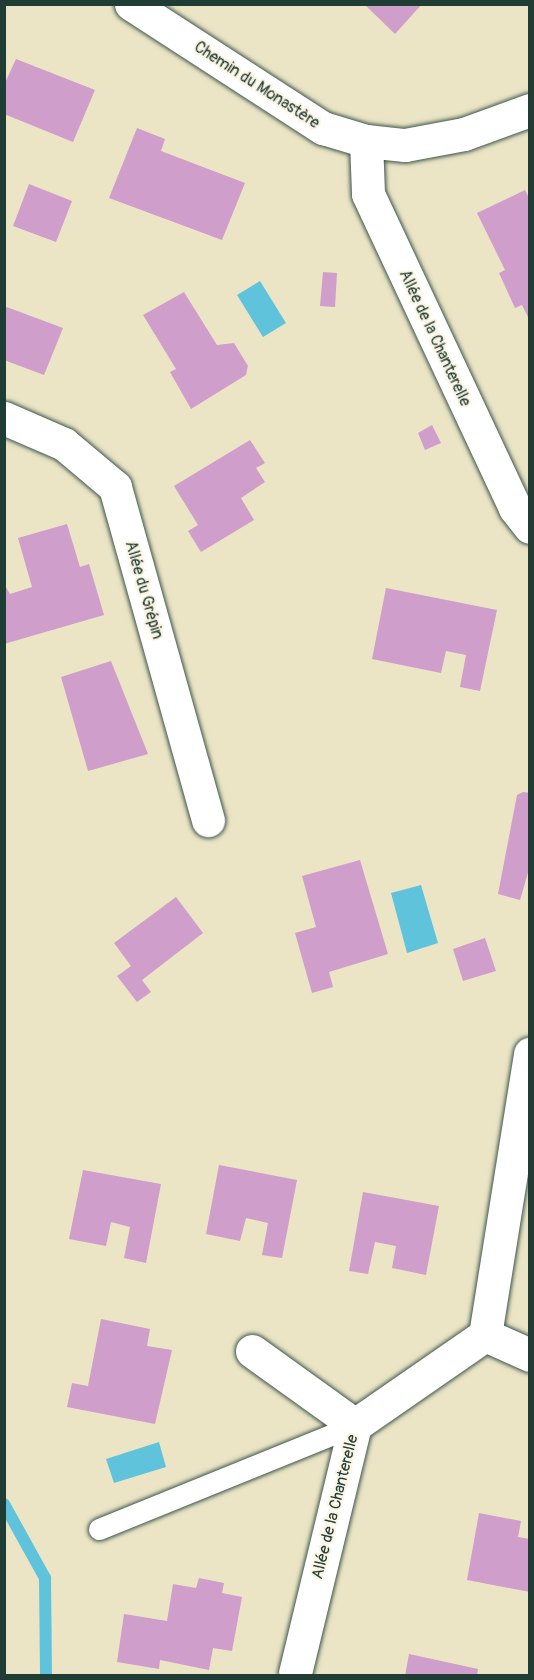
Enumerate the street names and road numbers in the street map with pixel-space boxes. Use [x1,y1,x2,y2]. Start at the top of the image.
street label: Chemin du Monastère [191,37,323,133]
street label: Allée de la Chanterelle [395,267,475,409]
street label: Allée du Grépin [121,539,167,641]
street label: Allée de la Chanterelle [308,1433,362,1581]

